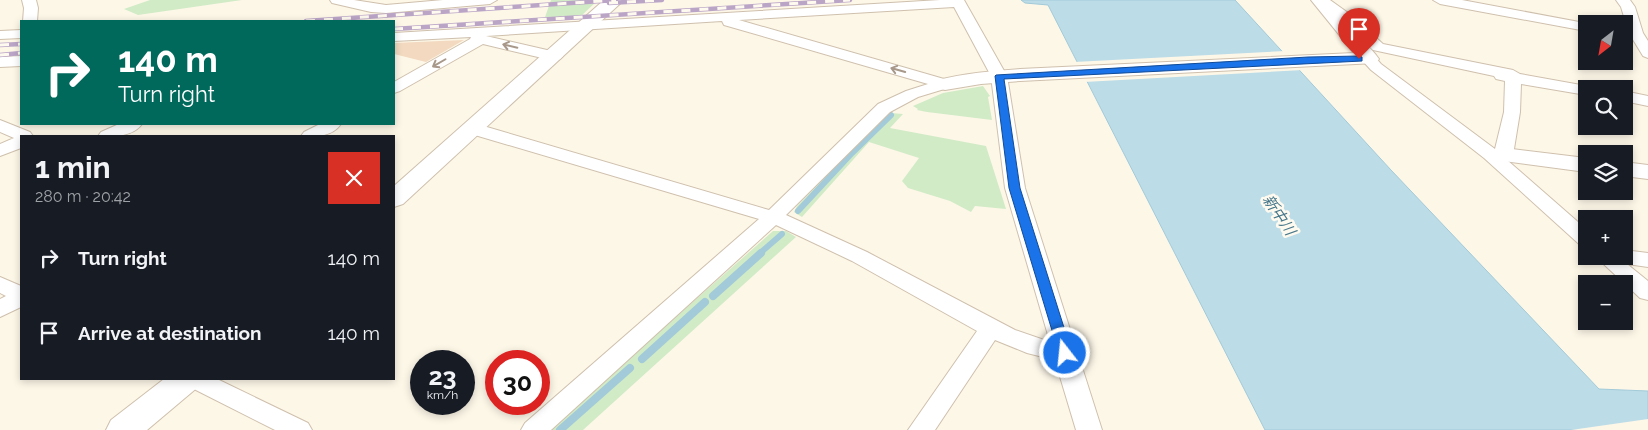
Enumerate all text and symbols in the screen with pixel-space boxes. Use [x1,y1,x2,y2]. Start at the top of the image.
pin [1338,8,1380,59]
icon: arrive [1345,15,1373,43]
north arrow [1578,15,1632,70]
map controls [1578,15,1633,330]
text: 140 m [118,39,218,80]
icon: right [35,40,100,105]
one-way arrow [503,41,519,50]
one-way arrow [432,59,447,68]
one-way arrow [891,64,907,74]
button: search [1578,80,1633,135]
text: Turn right [118,81,215,107]
button: layers [1578,145,1633,200]
text: 1 min [35,150,111,185]
button: close [328,152,380,204]
text: 280 m · 20:42 [35,187,131,206]
water label: 新中川 [1259,191,1300,240]
button: + [1578,210,1633,265]
icon: right [35,244,63,272]
text: Turn right [78,247,167,269]
text: 140 m [328,247,380,269]
button: − [1578,275,1633,330]
icon: arrive [35,319,63,347]
text: Arrive at destination [78,322,262,344]
text: 140 m [328,322,380,344]
position arrow [1038,326,1090,378]
speed limit sign: 30 [485,350,550,415]
text: 23 [428,361,457,391]
text: km/h [427,388,458,402]

